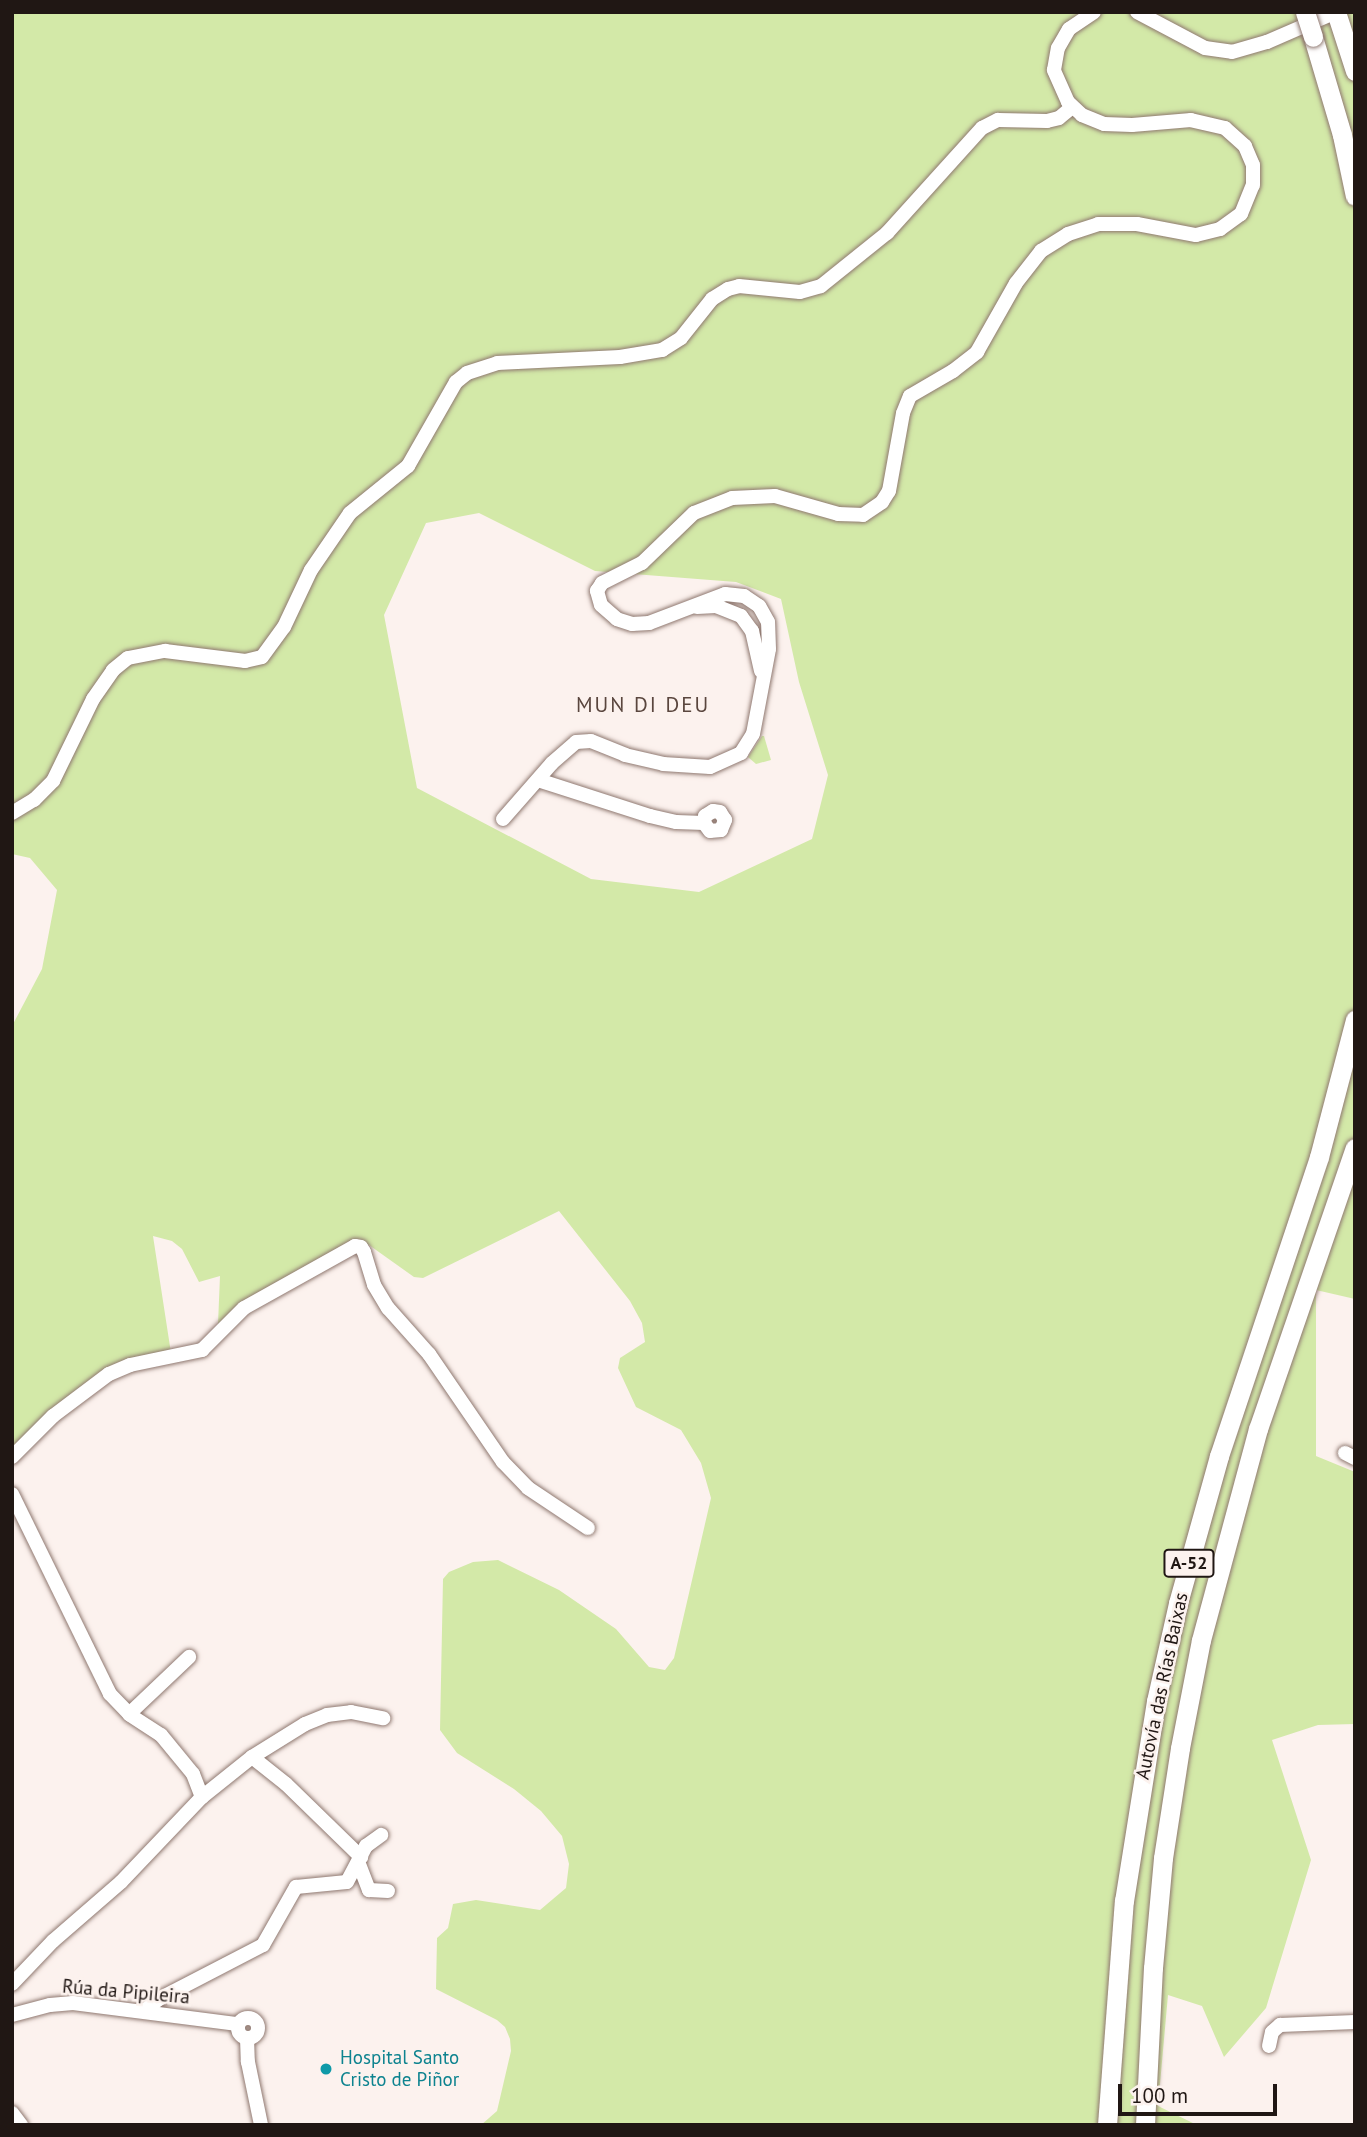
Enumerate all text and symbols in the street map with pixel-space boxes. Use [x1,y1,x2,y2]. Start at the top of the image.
district label: MUN DI DEU [577,692,709,718]
road number: A-52 [1163,1548,1215,1578]
street label: Autovía das Rías Baixas [1131,1590,1193,1782]
street label: Rúa da Pipileira [61,1975,191,2009]
place label: Hospital Santo Cristo de Piñor [340,2047,459,2091]
marker: Hospital Santo Cristo de Piñor [318,2061,334,2077]
scale bar [1122,2070,1281,2114]
text: 100 m [1131,2082,1188,2109]

